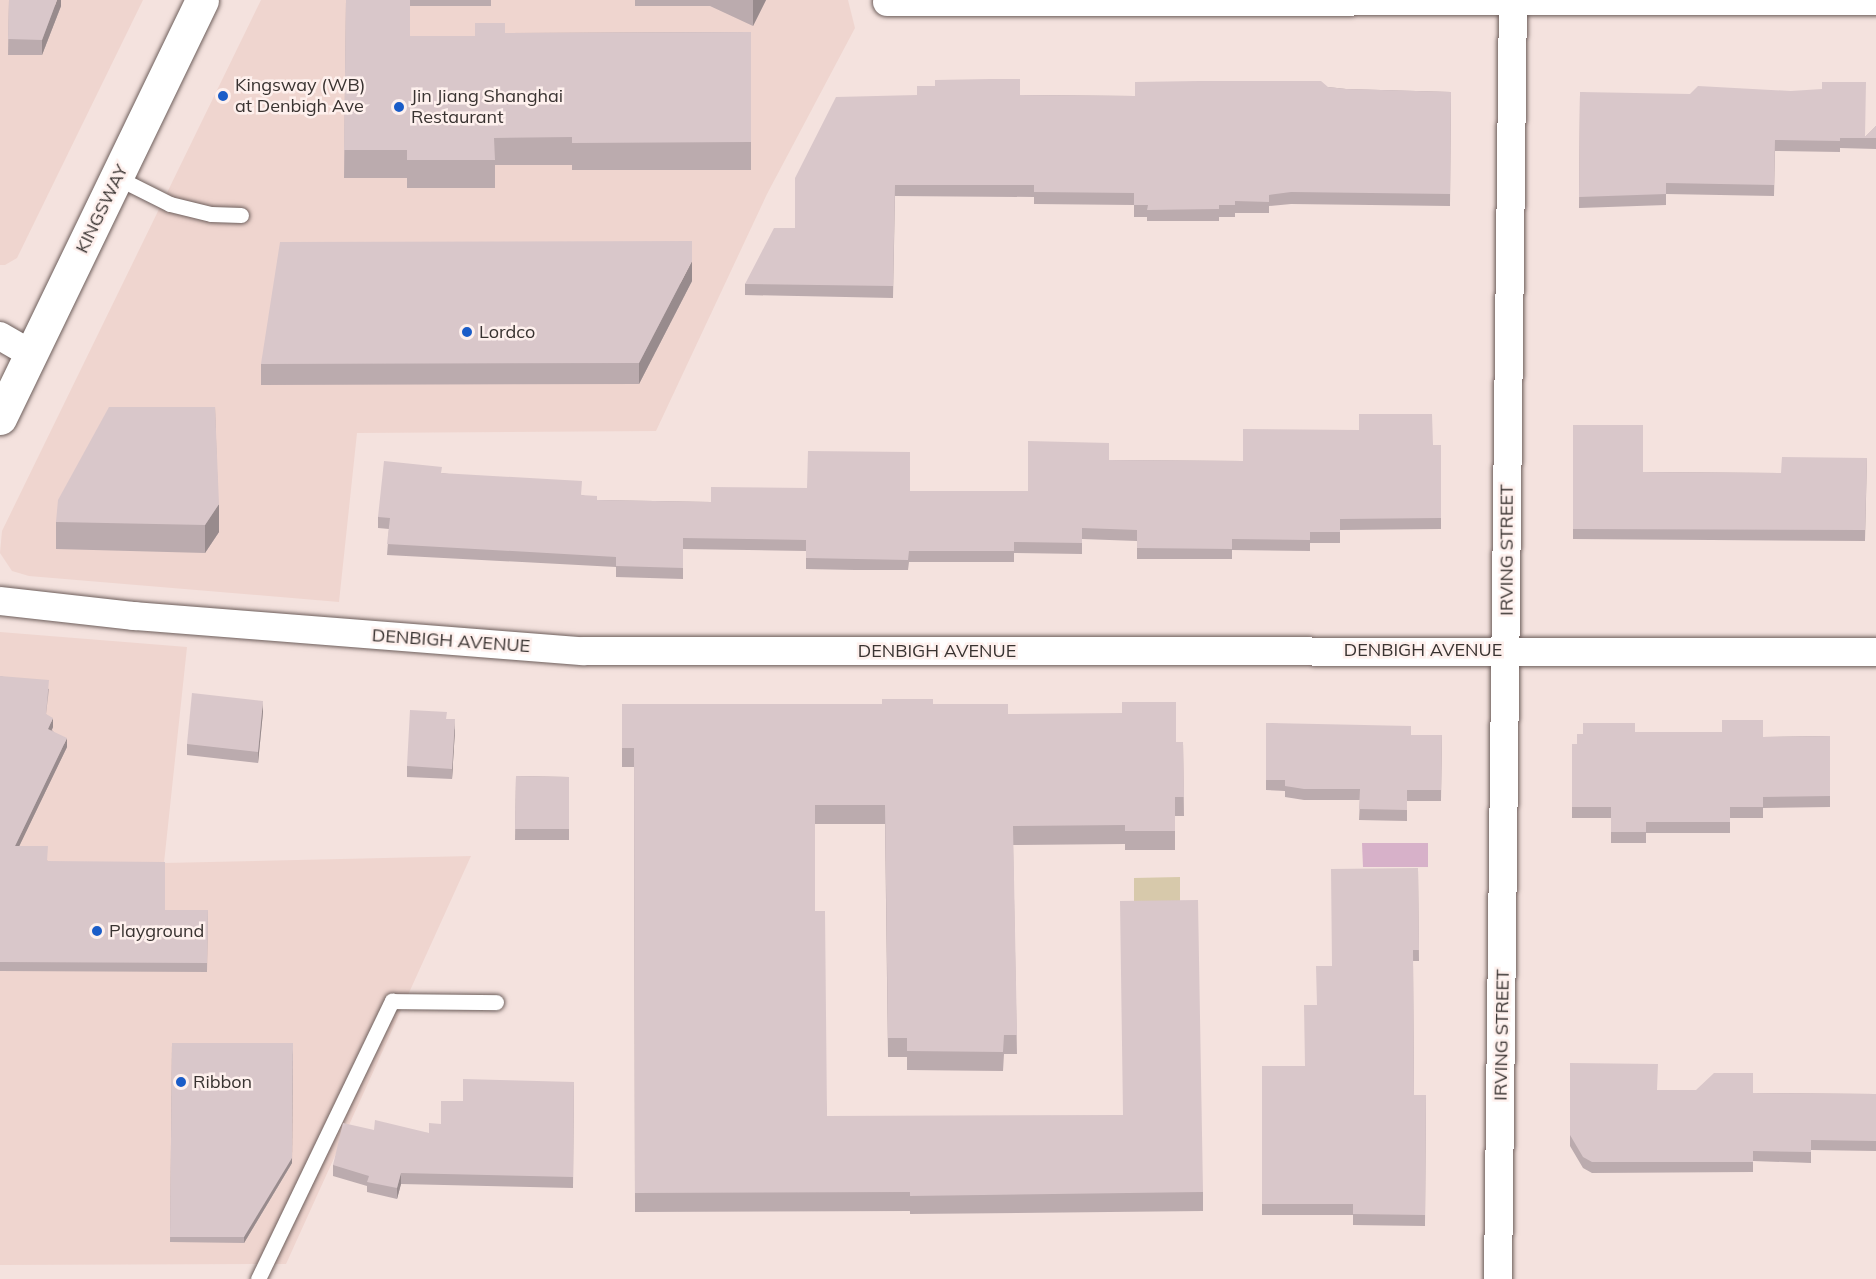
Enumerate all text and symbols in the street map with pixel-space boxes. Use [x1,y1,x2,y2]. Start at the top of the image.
place label: Kingsway (WB) at Denbigh Ave [235,75,366,118]
place label: Jin Jiang Shanghai Restaurant [411,86,563,128]
marker: Kingsway (WB) at Denbigh Ave [216,89,230,103]
marker: Jin Jiang Shanghai Restaurant [392,100,406,114]
street label: KINGSWAY [71,161,133,257]
place label: Lordco [479,321,535,343]
marker: Lordco [460,325,474,339]
street label: IRVING STREET [1496,484,1518,616]
street label: DENBIGH AVENUE [371,625,531,657]
street label: DENBIGH AVENUE [1344,639,1502,661]
street label: DENBIGH AVENUE [858,640,1016,662]
place label: Playground [109,920,204,942]
marker: Playground [90,924,104,938]
street label: IRVING STREET [1490,969,1514,1101]
place label: Ribbon [193,1071,252,1093]
marker: Ribbon [174,1075,188,1089]

